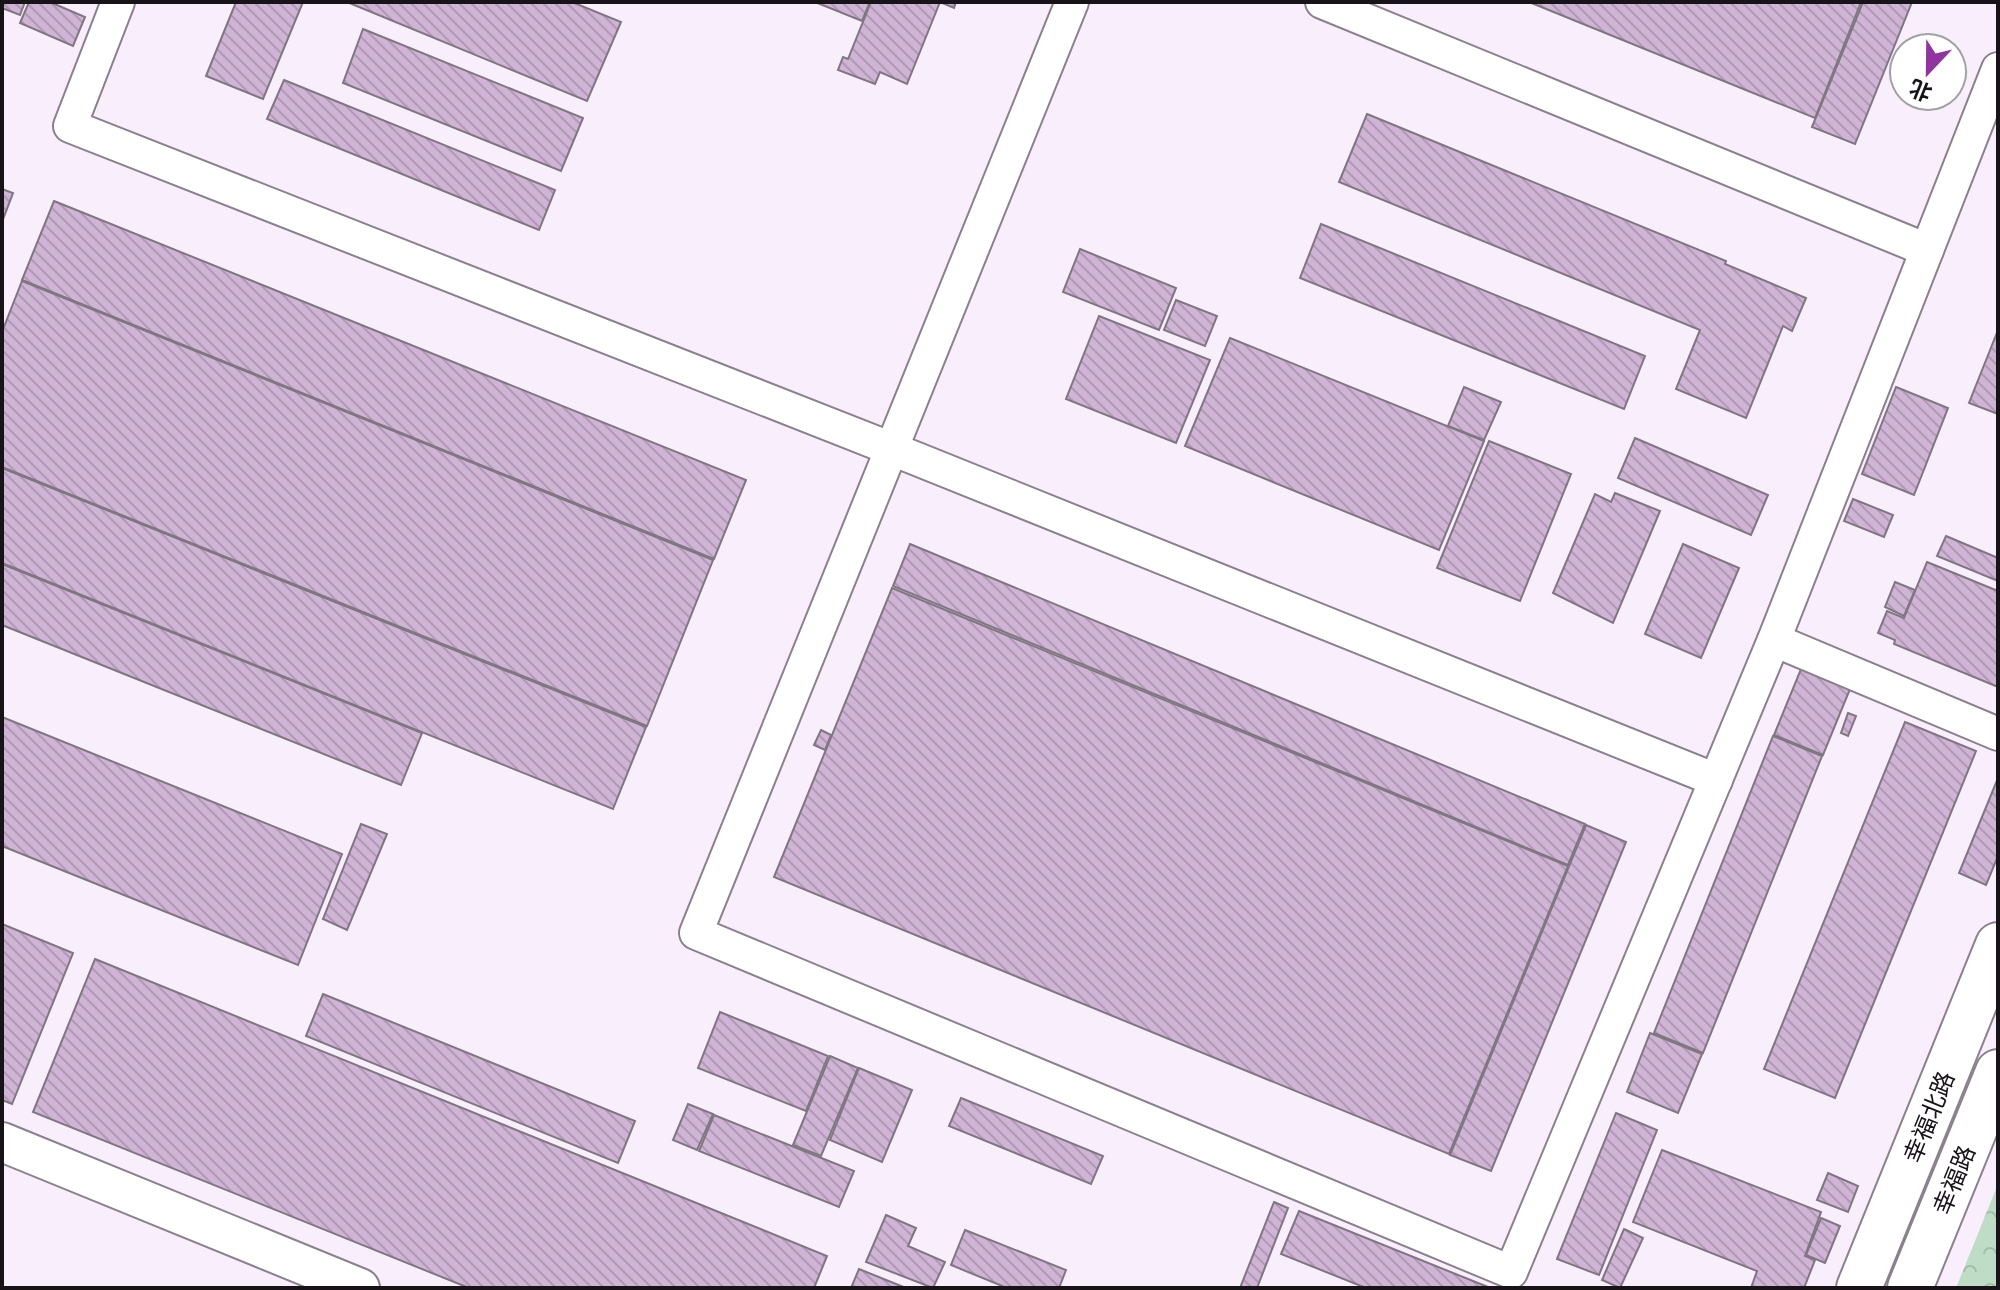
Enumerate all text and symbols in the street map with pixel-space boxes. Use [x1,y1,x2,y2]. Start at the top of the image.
north arrow [1888,32,1968,112]
text: 北 [1905,73,1936,107]
street label: 幸福北路 [1898,1067,1960,1167]
street label: 幸福路 [1927,1141,1981,1219]

